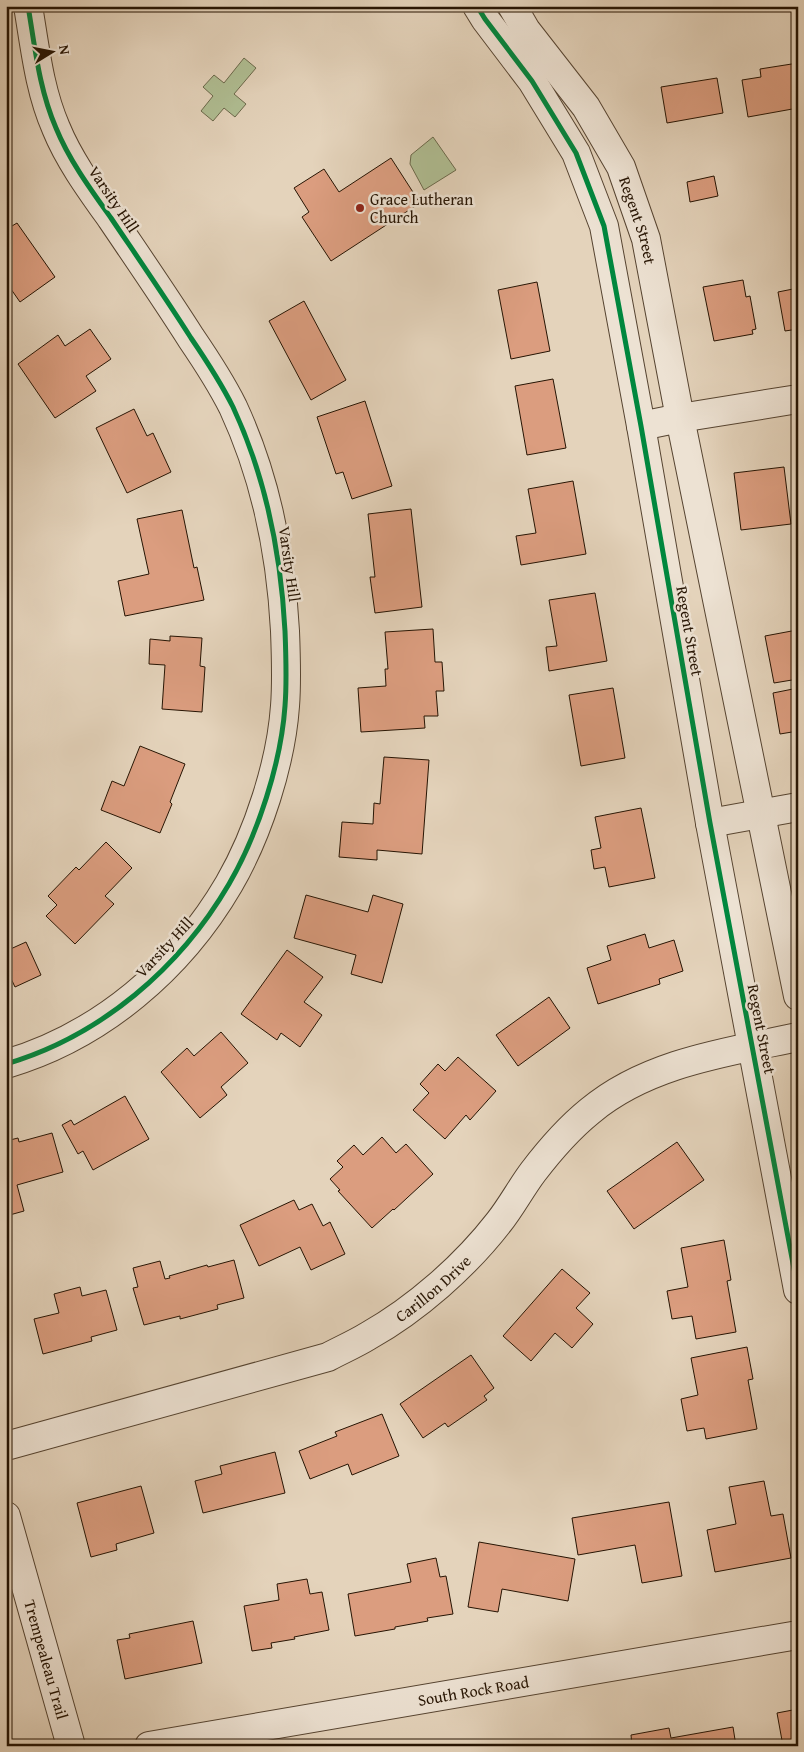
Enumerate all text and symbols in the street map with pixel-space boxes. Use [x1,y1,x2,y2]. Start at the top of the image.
north arrow [28,28,78,78]
text: N [54,43,76,57]
street label: Varsity Hill [83,161,145,238]
street label: Regent Street [613,173,663,267]
place label: Grace Lutheran Church [370,187,473,229]
marker: Grace Lutheran Church [354,202,366,214]
street label: Varsity Hill [273,525,307,604]
street label: Regent Street [670,584,710,678]
street label: Varsity Hill [129,911,199,983]
street label: Regent Street [742,982,783,1076]
street label: Carillon Drive [390,1249,476,1328]
street label: Trempealeau Trail [18,1597,75,1722]
street label: South Rock Road [416,1669,531,1712]

